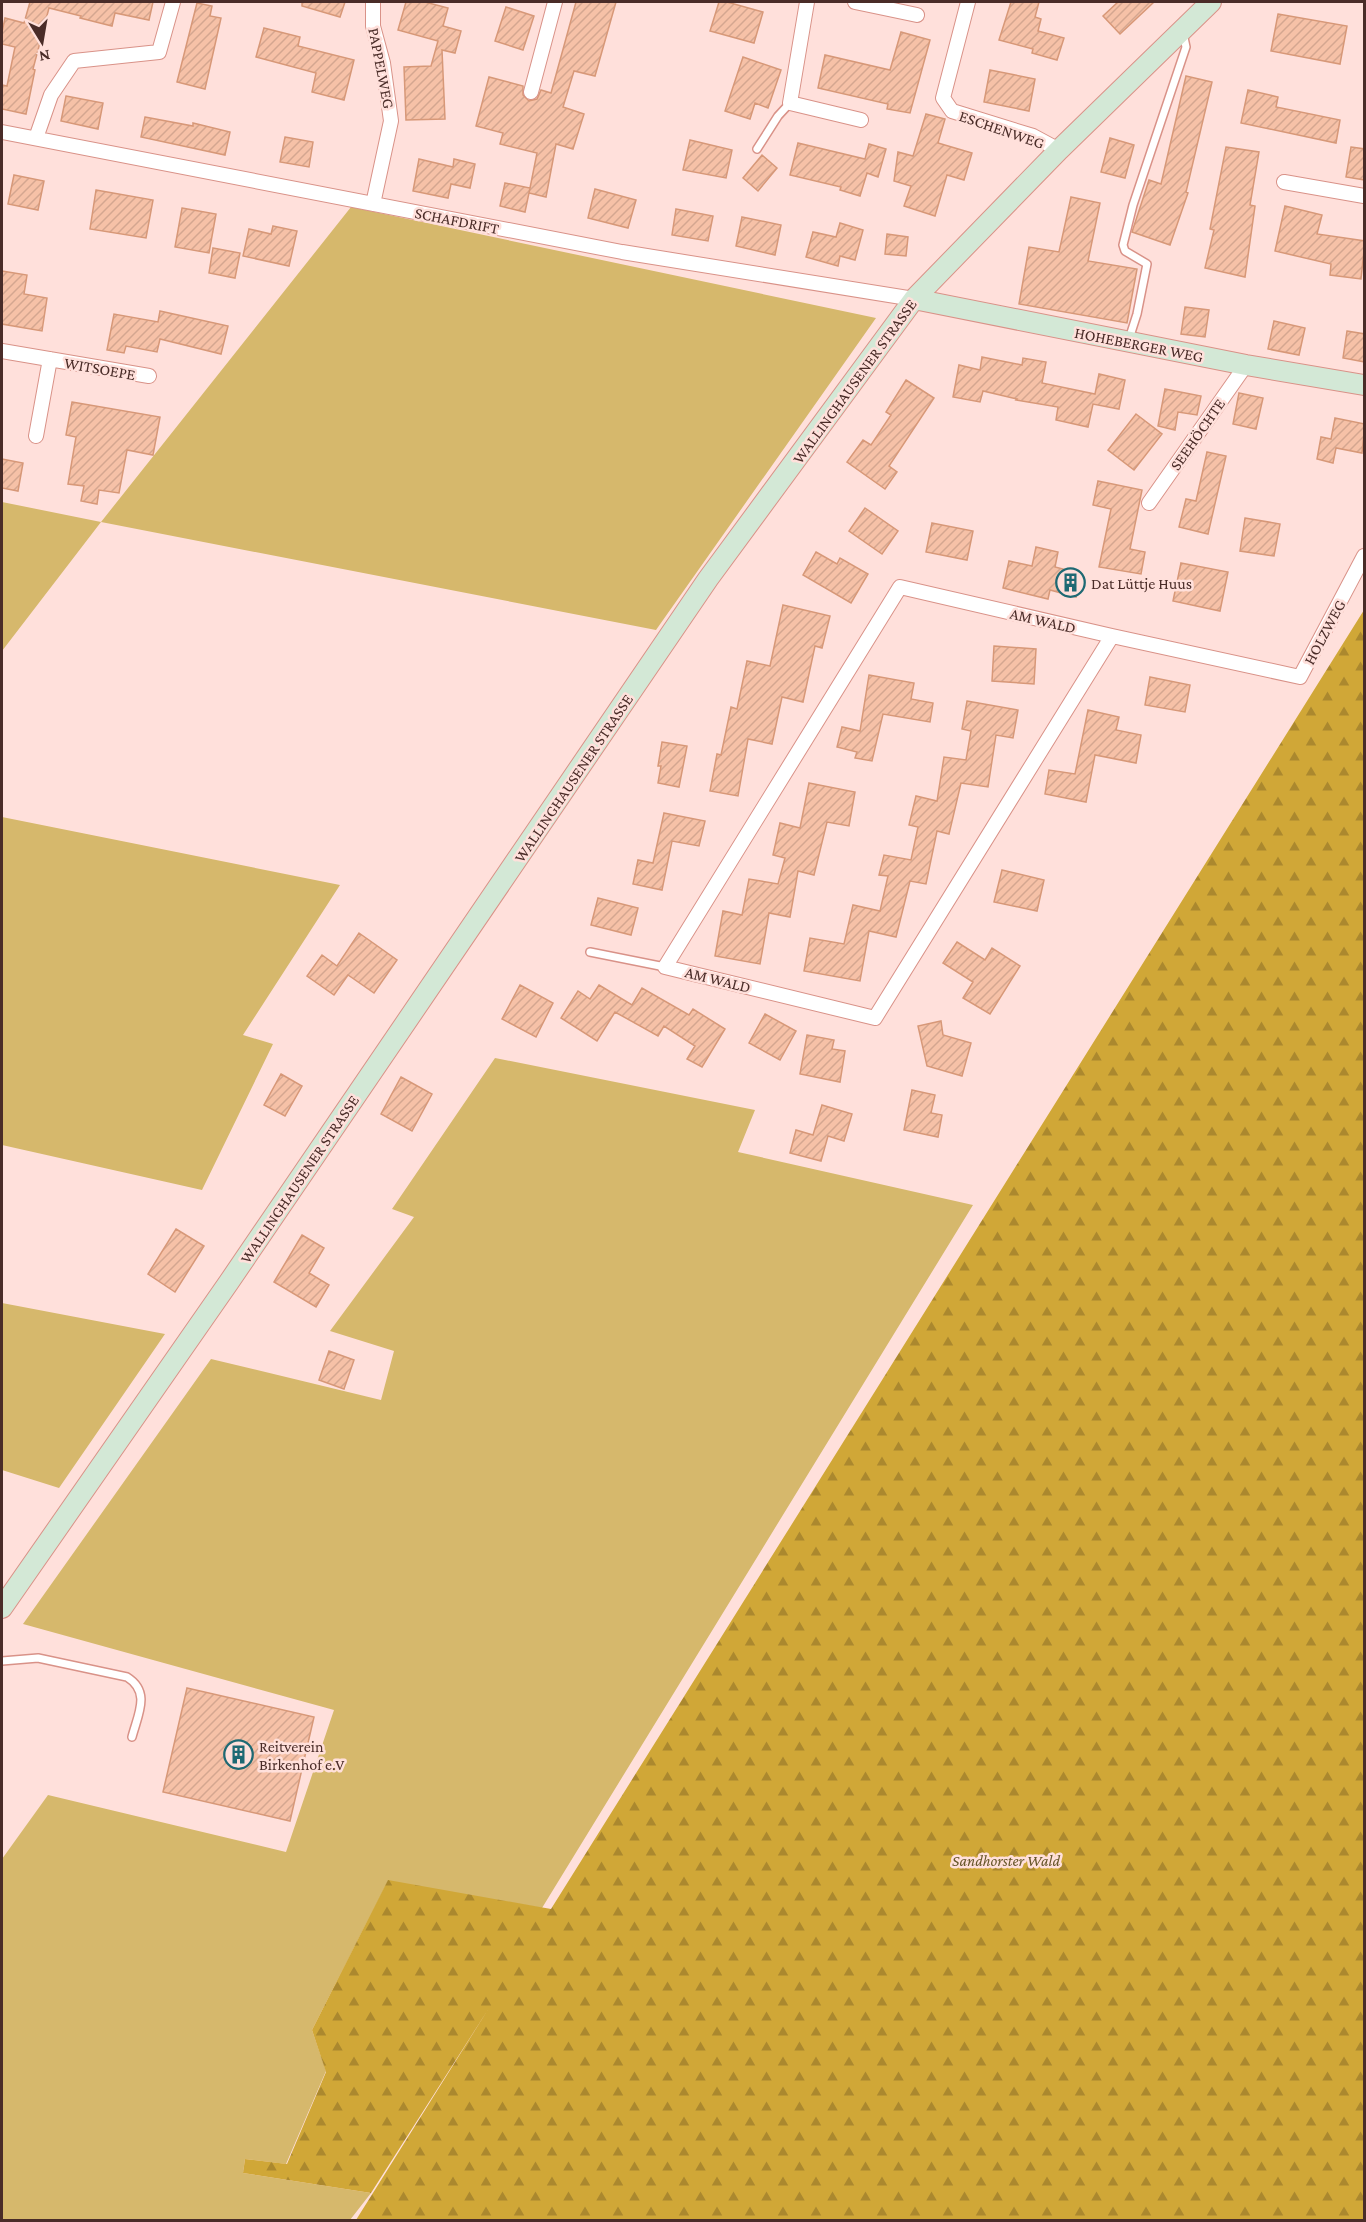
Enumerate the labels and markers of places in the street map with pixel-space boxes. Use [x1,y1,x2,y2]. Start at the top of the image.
building icon: Dat Lüttje Huus [1054,567,1086,599]
place label: Dat Lüttje Huus [1091,575,1192,593]
place label: Reitverein Birkenhof e.V [259,1738,345,1773]
building icon: Reitverein Birkenhof e.V [222,1739,254,1771]

